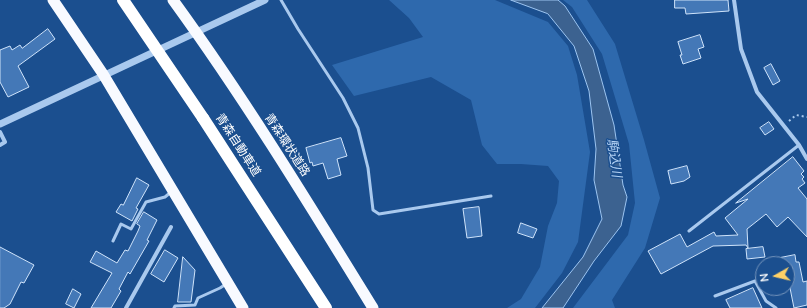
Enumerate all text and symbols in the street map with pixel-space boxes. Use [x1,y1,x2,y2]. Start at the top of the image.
street label: 青森自動車道 [212,111,264,179]
street label: 青森環状道路 [261,111,313,179]
water label: 駒込川 [604,138,624,178]
north arrow [755,256,795,296]
text: N [757,272,772,283]

